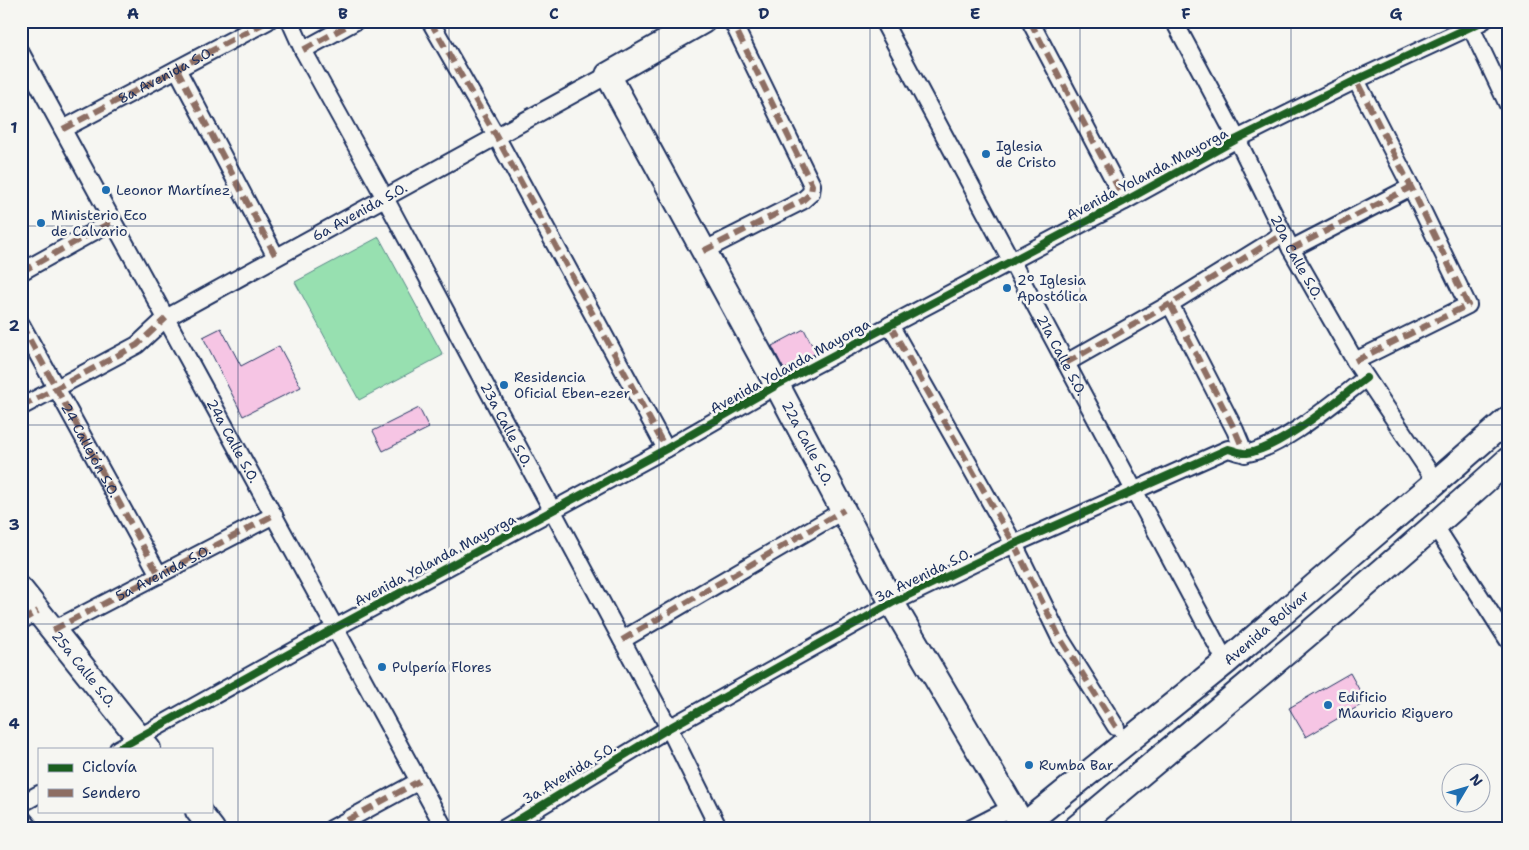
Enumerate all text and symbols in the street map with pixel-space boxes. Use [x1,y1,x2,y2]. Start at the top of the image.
text: A [127,3,139,24]
text: B [338,3,348,24]
text: C [549,3,559,24]
text: D [758,3,770,24]
text: E [970,3,980,24]
text: F [1181,3,1191,24]
text: G [1390,3,1403,24]
street label: 8a Avenida S.O. [115,42,217,108]
text: 1 [10,117,18,138]
street label: Avenida Yolanda Mayorga [1063,124,1231,224]
place label: Iglesia de Cristo [996,137,1056,171]
marker: Iglesia de Cristo [980,148,992,160]
street label: 6a Avenida S.O. [309,178,410,245]
place label: Leonor Martínez [116,181,230,199]
marker: Leonor Martínez [100,184,112,196]
place label: Ministerio Eco de Calvario [51,206,147,240]
street label: 20a Calle S.O. [1267,212,1327,303]
marker: Ministerio Eco de Calvario [35,217,47,229]
place label: 2° Iglesia Apostólica [1017,271,1088,305]
marker: 2° Iglesia Apostólica [1001,282,1013,294]
street label: 21a Calle S.O. [1033,312,1091,399]
street label: Avenida Yolanda Mayorga [707,314,873,418]
text: 2 [8,315,20,336]
place label: Residencia Oficial Eben-ezer [514,368,631,402]
street label: 23a Calle S.O. [476,379,536,470]
marker: Residencia Oficial Eben-ezer [498,379,510,391]
street label: 24a Calle S.O. [203,396,263,486]
street label: 22a Calle S.O. [778,398,837,488]
street label: 24 Callejón S.O. [57,400,124,501]
street label: Avenida Yolanda Mayorga [351,510,519,610]
text: 3 [8,514,20,535]
street label: 5a Avenida S.O. [112,541,214,605]
street label: 3a Avenida S.O. [872,544,974,606]
street label: Avenida Bolívar [1220,586,1313,669]
street label: 25a Calle S.O. [48,627,120,711]
place label: Pulpería Flores [392,658,492,676]
marker: Pulpería Flores [376,661,388,673]
place label: Edificio Mauricio Riguero [1338,688,1453,722]
marker: Edificio Mauricio Riguero [1322,699,1334,711]
text: 4 [8,713,20,734]
street label: 3a Avenida S.O. [519,738,619,808]
legend [38,748,212,812]
place label: Rumba Bar [1039,756,1114,774]
text: Ciclovía [82,757,138,777]
marker: Rumba Bar [1023,759,1035,771]
north arrow [1442,762,1492,812]
text: N [1466,770,1487,790]
text: Sendero [82,783,141,803]

